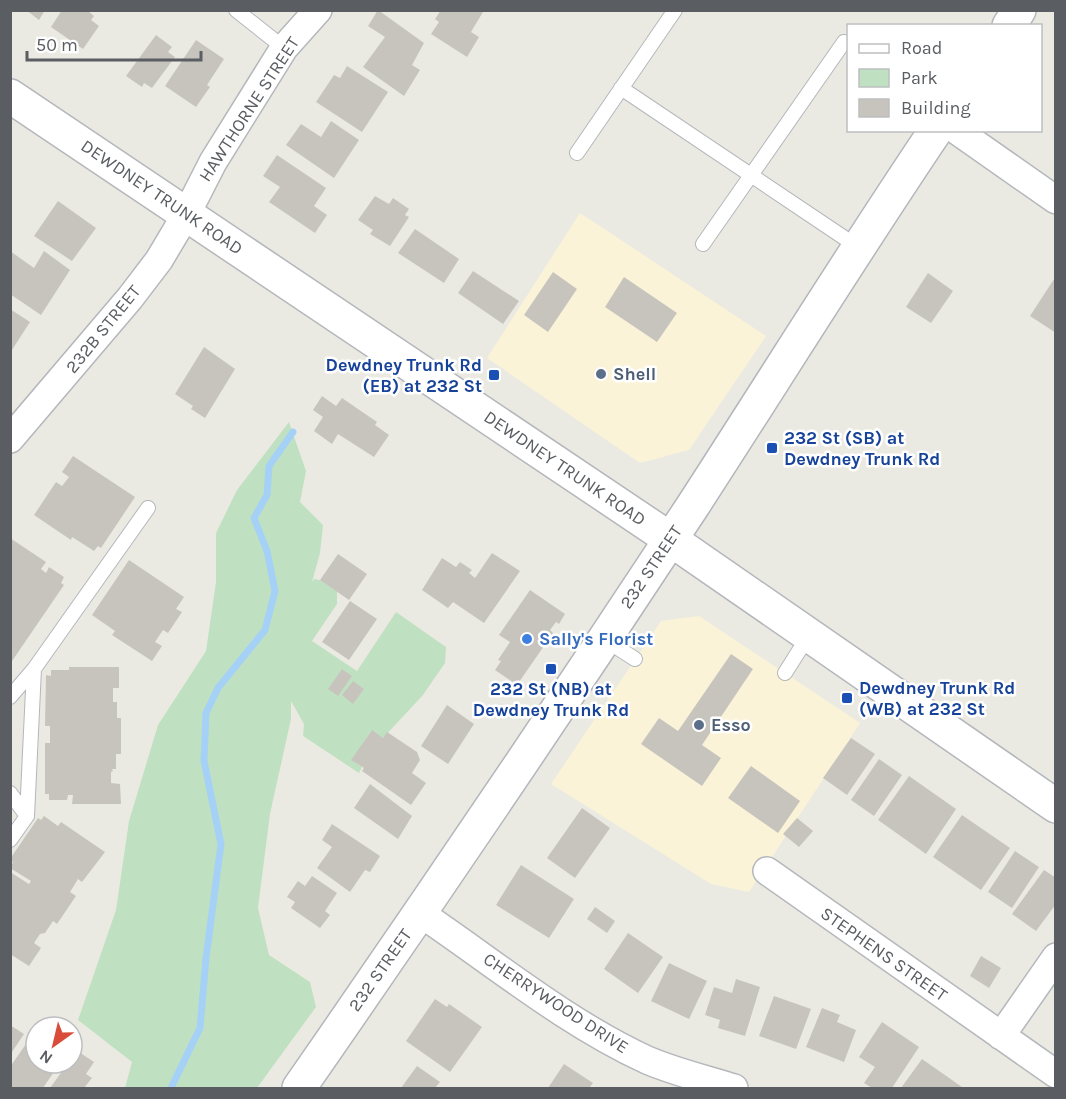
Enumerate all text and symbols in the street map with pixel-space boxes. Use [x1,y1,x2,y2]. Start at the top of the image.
scale bar [27,24,201,62]
legend [847,24,1042,132]
street label: HAWTHORNE STREET [194,32,304,186]
text: 50 m [36,34,78,56]
text: Road [901,37,942,59]
text: Park [901,67,938,89]
text: Building [901,97,971,119]
street label: DEWDNEY TRUNK ROAD [77,135,247,259]
street label: 232B STREET [61,280,145,378]
place label: Dewdney Trunk Rd (EB) at 232 St [326,354,482,397]
place label: Shell [613,363,656,385]
marker: Shell [594,367,608,381]
marker: Dewdney Trunk Rd (EB) at 232 St [487,368,501,382]
street label: DEWDNEY TRUNK ROAD [480,406,650,530]
place label: 232 St (SB) at Dewdney Trunk Rd [784,427,940,470]
marker: 232 St (SB) at Dewdney Trunk Rd [765,441,779,455]
street label: 232 STREET [615,521,687,613]
place label: Sally's Florist [539,628,653,650]
marker: Sally's Florist [520,632,534,646]
marker: 232 St (NB) at Dewdney Trunk Rd [544,662,558,676]
place label: Dewdney Trunk Rd (WB) at 232 St [859,677,1015,720]
place label: 232 St (NB) at Dewdney Trunk Rd [473,678,629,721]
marker: Dewdney Trunk Rd (WB) at 232 St [840,691,854,705]
place label: Esso [711,714,751,736]
marker: Esso [692,718,706,732]
street label: STEPHENS STREET [816,902,952,1006]
street label: 232 STREET [343,924,417,1016]
street label: CHERRYWOOD DRIVE [479,948,633,1058]
north arrow [24,1015,84,1075]
text: N [36,1046,56,1068]

